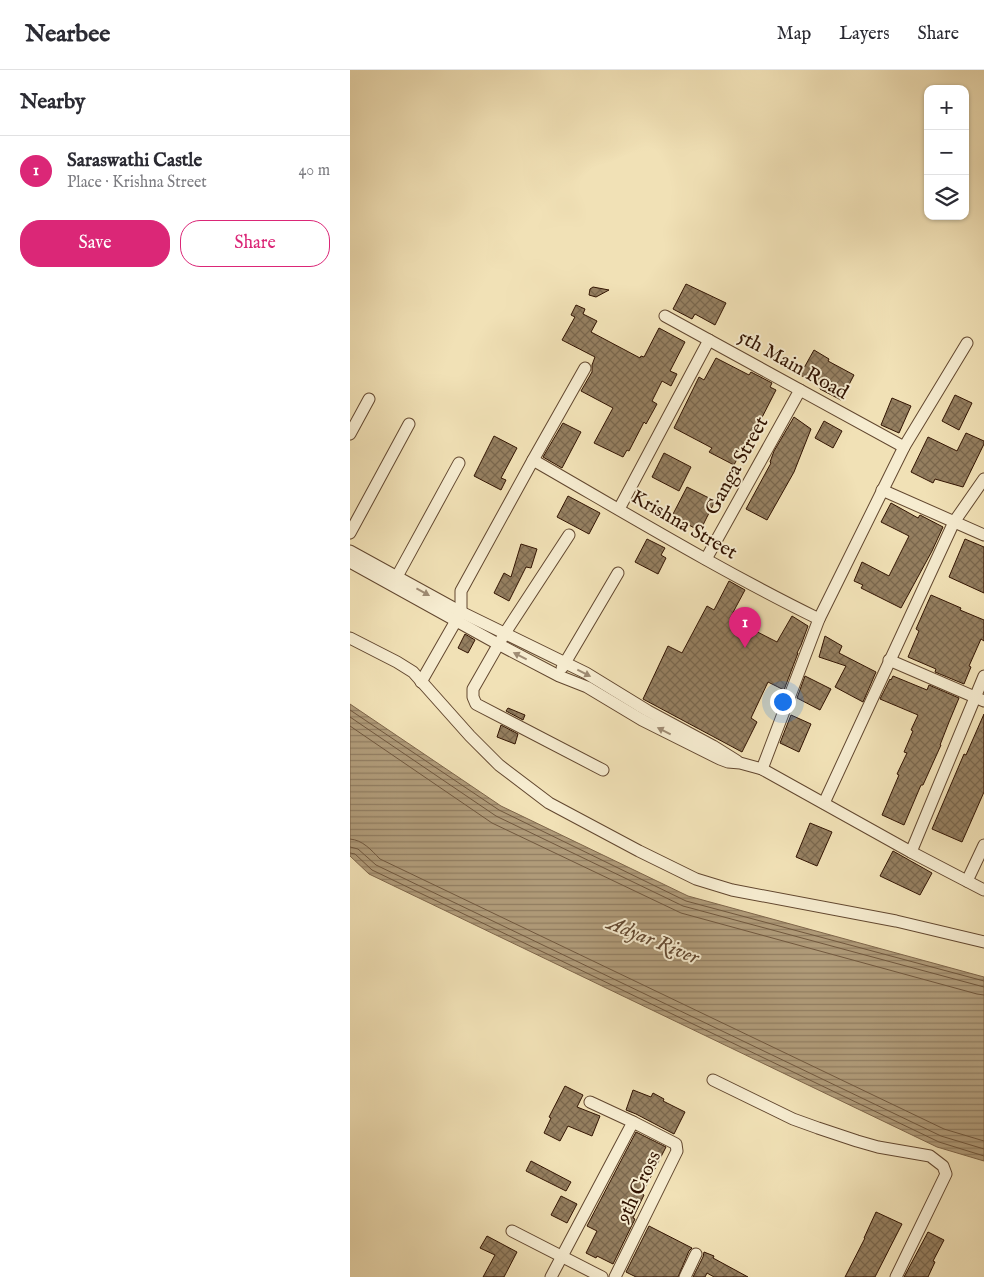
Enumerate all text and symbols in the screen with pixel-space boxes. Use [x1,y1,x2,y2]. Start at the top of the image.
text: Nearbee [25,19,110,50]
text: Map [777,23,811,46]
text: Layers [839,23,890,46]
text: Share [918,23,959,46]
map controls [924,85,969,220]
button: + [924,85,969,130]
text: Nearby [20,89,85,116]
button: − [924,130,969,175]
text: Saraswathi Castle [67,149,202,173]
text: 1 [33,161,39,181]
text: 40 m [298,161,330,181]
text: Place · Krishna Street [67,173,207,193]
button: layers [924,175,969,220]
button: Save [20,220,170,267]
button: Share [180,220,330,267]
street label: 5th Main Road [734,324,853,406]
street label: Ganga Street [700,412,774,520]
street label: Krishna Street [627,485,742,565]
one-way arrow [416,588,430,596]
pin: 1 [729,607,761,648]
one-way arrow [513,651,528,660]
one-way arrow [577,669,591,677]
your location [770,689,796,715]
one-way arrow [657,727,671,735]
water label: Adyar River [601,910,704,972]
street label: 9th Cross [610,1147,667,1228]

